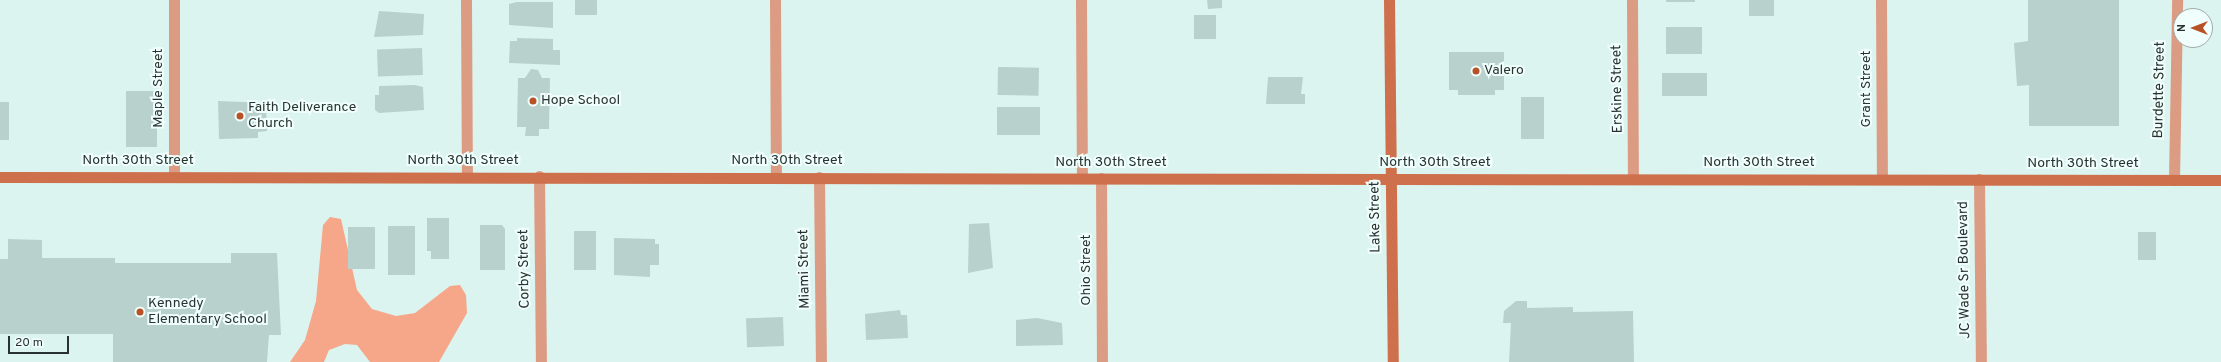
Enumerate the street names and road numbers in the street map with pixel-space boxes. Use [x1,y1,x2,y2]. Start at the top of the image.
street label: Burdette Street [2151,41,2169,139]
street label: Erskine Street [1609,45,1627,133]
street label: Maple Street [151,48,167,128]
street label: Grant Street [1859,50,1875,128]
street label: North 30th Street [82,153,194,169]
street label: North 30th Street [407,153,519,169]
street label: North 30th Street [731,153,843,169]
street label: North 30th Street [1055,155,1167,171]
street label: North 30th Street [1379,155,1491,171]
street label: North 30th Street [1703,155,1815,171]
street label: North 30th Street [2027,156,2139,172]
street label: Lake Street [1367,181,1385,253]
street label: JC Wade Sr Boulevard [1955,201,1975,339]
street label: Corby Street [516,229,534,309]
street label: Miami Street [796,229,814,309]
street label: Ohio Street [1079,234,1095,306]

